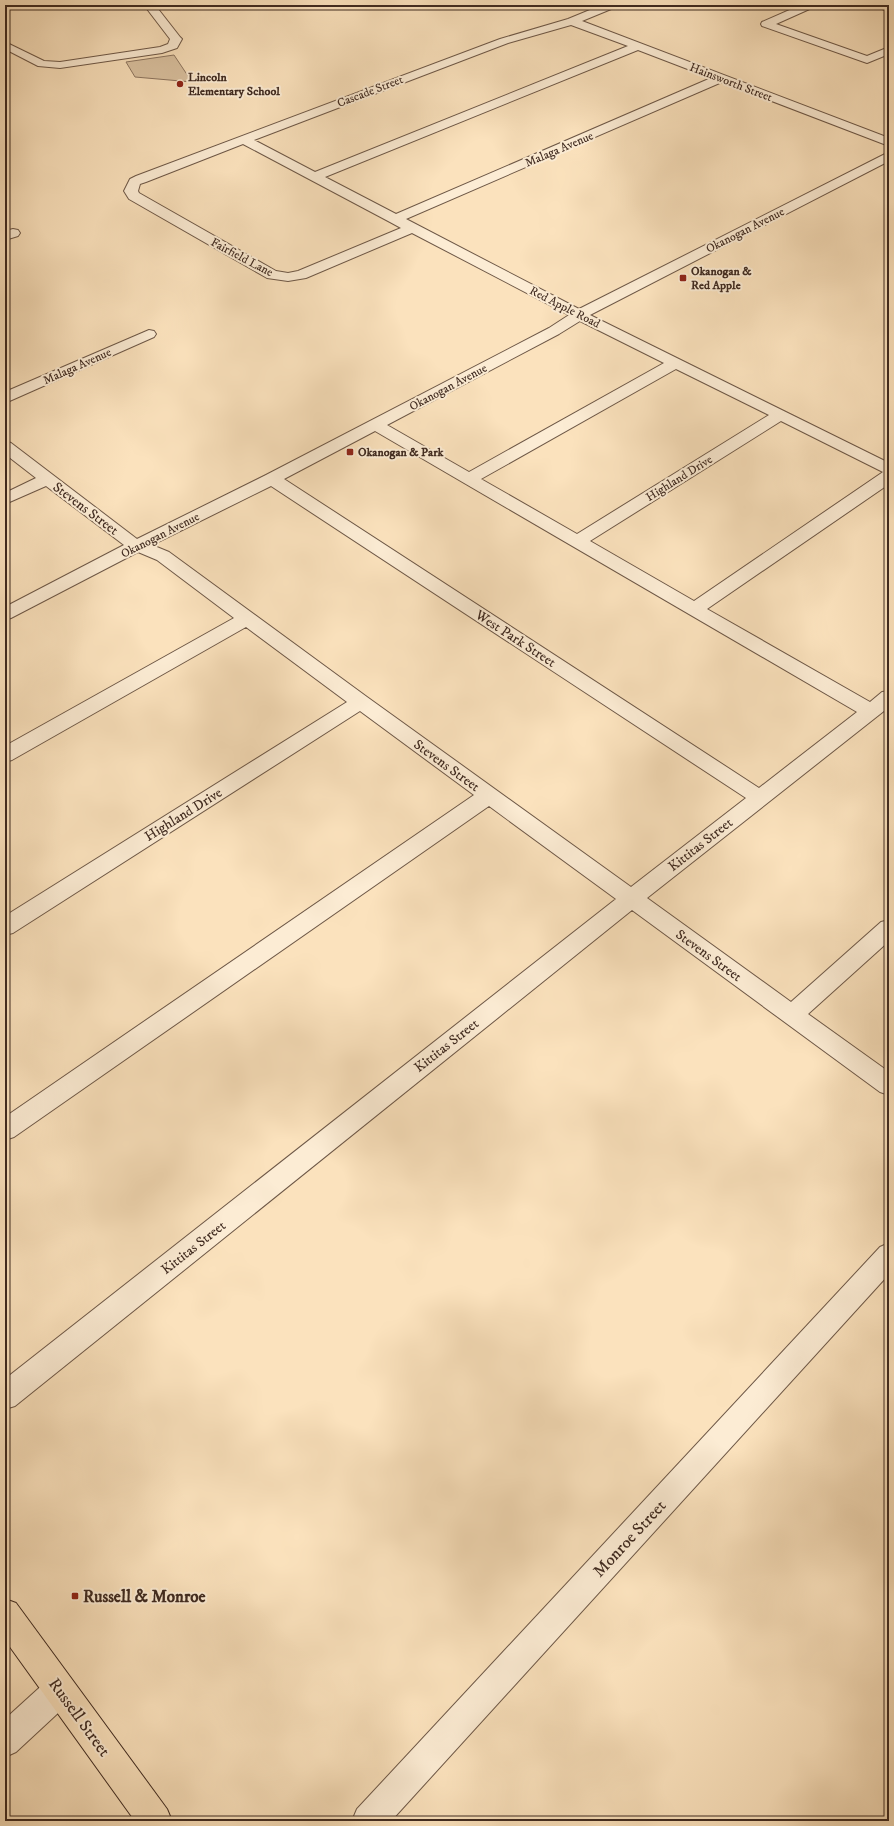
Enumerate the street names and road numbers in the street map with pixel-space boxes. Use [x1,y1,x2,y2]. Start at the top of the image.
street label: Hainsworth Street [687,60,775,105]
street label: Cascade Street [335,72,405,111]
street label: Malaga Avenue [523,128,596,171]
street label: Okanogan Avenue [704,204,787,257]
street label: Fairfield Lane [208,235,276,280]
street label: Red Apple Road [527,283,603,332]
street label: Malaga Avenue [41,345,114,388]
street label: Okanogan Avenue [407,361,490,414]
street label: Highland Drive [643,452,715,505]
street label: Stevens Street [49,478,122,540]
street label: Okanogan Avenue [119,509,202,562]
street label: West Park Street [471,606,560,672]
street label: Stevens Street [410,736,484,796]
street label: Highland Drive [141,784,226,846]
street label: Kittitas Street [665,814,737,876]
street label: Stevens Street [672,926,746,986]
street label: Kittitas Street [411,1015,483,1077]
street label: Kittitas Street [158,1217,230,1279]
street label: Monroe Street [588,1495,672,1582]
street label: Russell Street [43,1674,115,1762]

